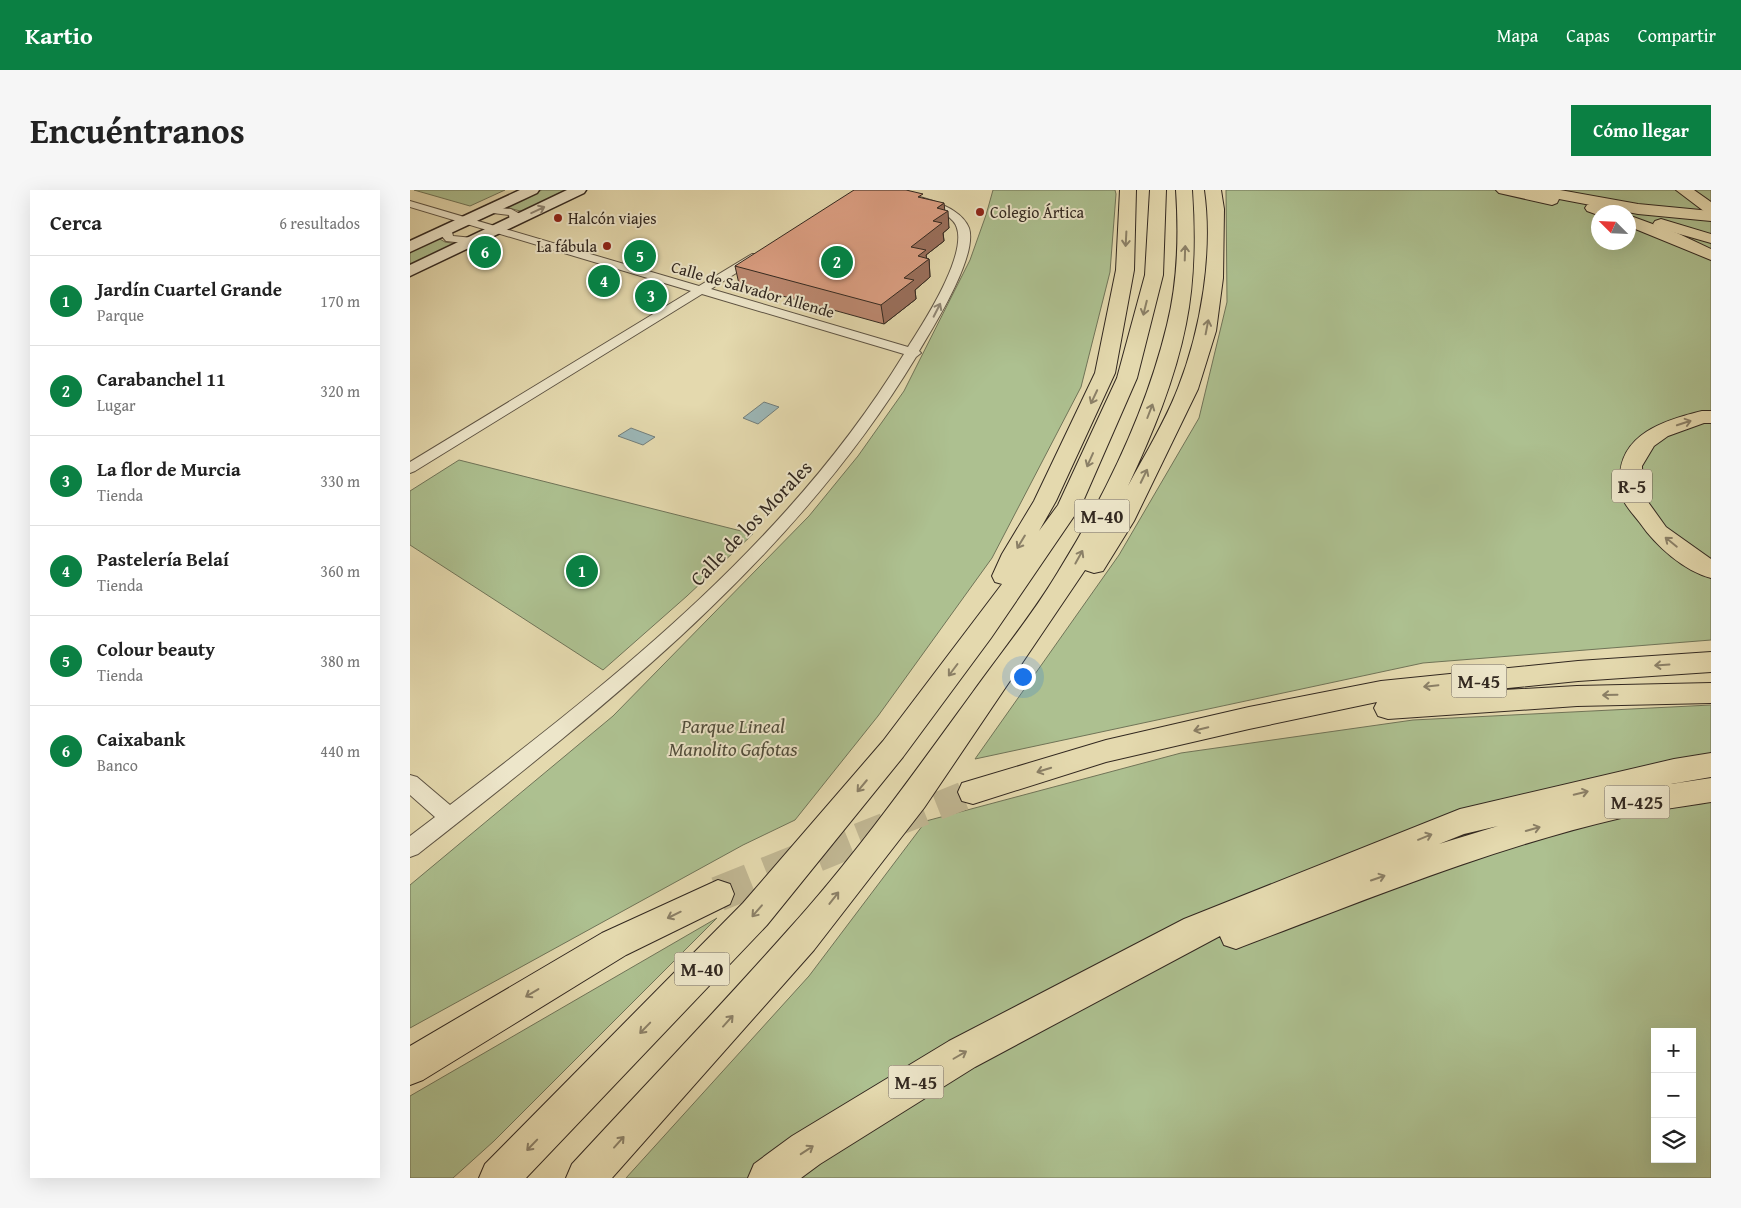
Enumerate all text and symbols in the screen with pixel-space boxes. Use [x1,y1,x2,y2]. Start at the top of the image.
text: Kartio [25,18,93,53]
text: Mapa [1497,22,1538,49]
text: Capas [1566,22,1610,49]
text: Compartir [1638,22,1716,49]
text: Encuéntranos [30,105,245,156]
button: Cómo llegar [1571,105,1711,156]
place label: Colegio Ártica [990,200,1085,224]
one-way arrow [530,205,545,214]
north arrow [1591,205,1636,250]
place label: Halcón viajes [568,206,657,230]
marker: Colegio Ártica [974,206,986,218]
text: Cerca [50,207,102,238]
text: 6 resultados [279,211,360,235]
marker: Halcón viajes [552,212,564,224]
one-way arrow [1122,230,1131,246]
pin: 6 [469,233,501,271]
place label: La fábula [536,234,597,258]
pin: 5 [624,237,656,275]
marker: La fábula [601,240,613,252]
pin: 2 [821,243,853,281]
one-way arrow [1180,245,1189,261]
street label: Calle de Salvador Allende [668,254,838,324]
pin: 4 [588,262,620,300]
text: Jardín Cuartel Grande [97,275,282,303]
pin: 3 [635,277,667,315]
text: 1 [62,289,70,313]
text: 170 m [320,289,360,313]
one-way arrow [1140,299,1149,315]
one-way arrow [932,302,942,317]
text: Parque [97,303,144,327]
one-way arrow [1203,320,1212,336]
text: Carabanchel 11 [97,365,226,393]
text: 2 [62,379,70,403]
text: 320 m [320,379,360,403]
one-way arrow [1088,389,1098,404]
text: Lugar [97,393,136,417]
one-way arrow [1146,403,1155,419]
one-way arrow [1676,418,1692,427]
one-way arrow [1085,452,1095,467]
street label: Calle de los Morales [683,453,818,592]
text: La flor de Murcia [97,455,241,483]
text: 3 [62,469,70,493]
text: 330 m [320,469,360,493]
one-way arrow [1139,469,1149,484]
road number: R-5 [1612,470,1652,502]
text: Tienda [97,483,143,507]
road number: M-40 [1074,500,1130,532]
one-way arrow [1015,534,1025,548]
one-way arrow [1664,537,1678,547]
text: Pastelería Belaí [97,545,229,573]
one-way arrow [1075,550,1085,565]
pin: 1 [566,552,598,590]
text: 4 [62,559,70,583]
text: 360 m [320,559,360,583]
text: Tienda [97,573,143,597]
text: Colour beauty [97,635,215,663]
text: 5 [62,649,70,673]
text: 380 m [320,649,360,673]
one-way arrow [1655,660,1671,670]
text: Tienda [97,663,143,687]
one-way arrow [947,663,958,676]
your location [1010,664,1036,690]
road number: M-45 [1452,664,1506,698]
one-way arrow [1423,681,1439,691]
one-way arrow [1602,690,1618,700]
park label: Parque Lineal Manolito Gafotas [669,711,798,763]
text: Caixabank [97,725,185,753]
one-way arrow [1194,725,1210,734]
text: 6 [62,739,70,763]
text: 440 m [320,739,360,763]
text: Banco [97,753,138,777]
one-way arrow [1037,765,1053,775]
one-way arrow [856,780,867,793]
road number: M-425 [1604,786,1670,818]
one-way arrow [1573,788,1589,797]
one-way arrow [1524,824,1540,833]
one-way arrow [1417,831,1432,841]
one-way arrow [1370,873,1386,883]
one-way arrow [828,892,839,905]
one-way arrow [752,904,763,917]
one-way arrow [667,911,682,920]
road number: M-40 [674,952,730,986]
one-way arrow [526,989,540,999]
one-way arrow [722,1015,733,1028]
one-way arrow [639,1022,651,1034]
map controls [1651,1028,1696,1163]
button: + [1651,1028,1696,1073]
one-way arrow [953,1050,967,1060]
road number: M-45 [888,1066,944,1099]
button: − [1651,1073,1696,1118]
button: layers [1651,1118,1696,1163]
one-way arrow [613,1135,625,1148]
one-way arrow [526,1139,538,1152]
one-way arrow [800,1144,814,1155]

